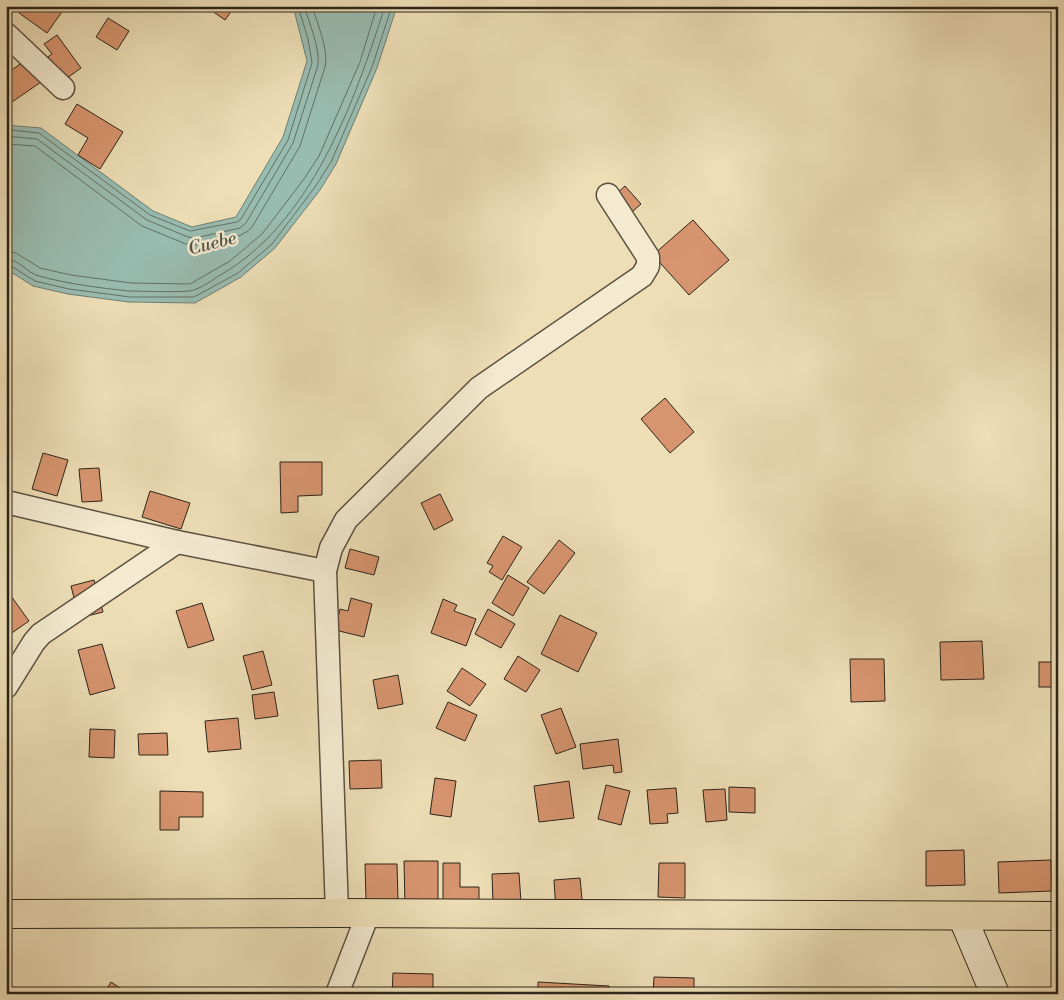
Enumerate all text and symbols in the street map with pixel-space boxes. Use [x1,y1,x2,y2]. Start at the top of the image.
water label: Cuebe [186,226,239,261]

